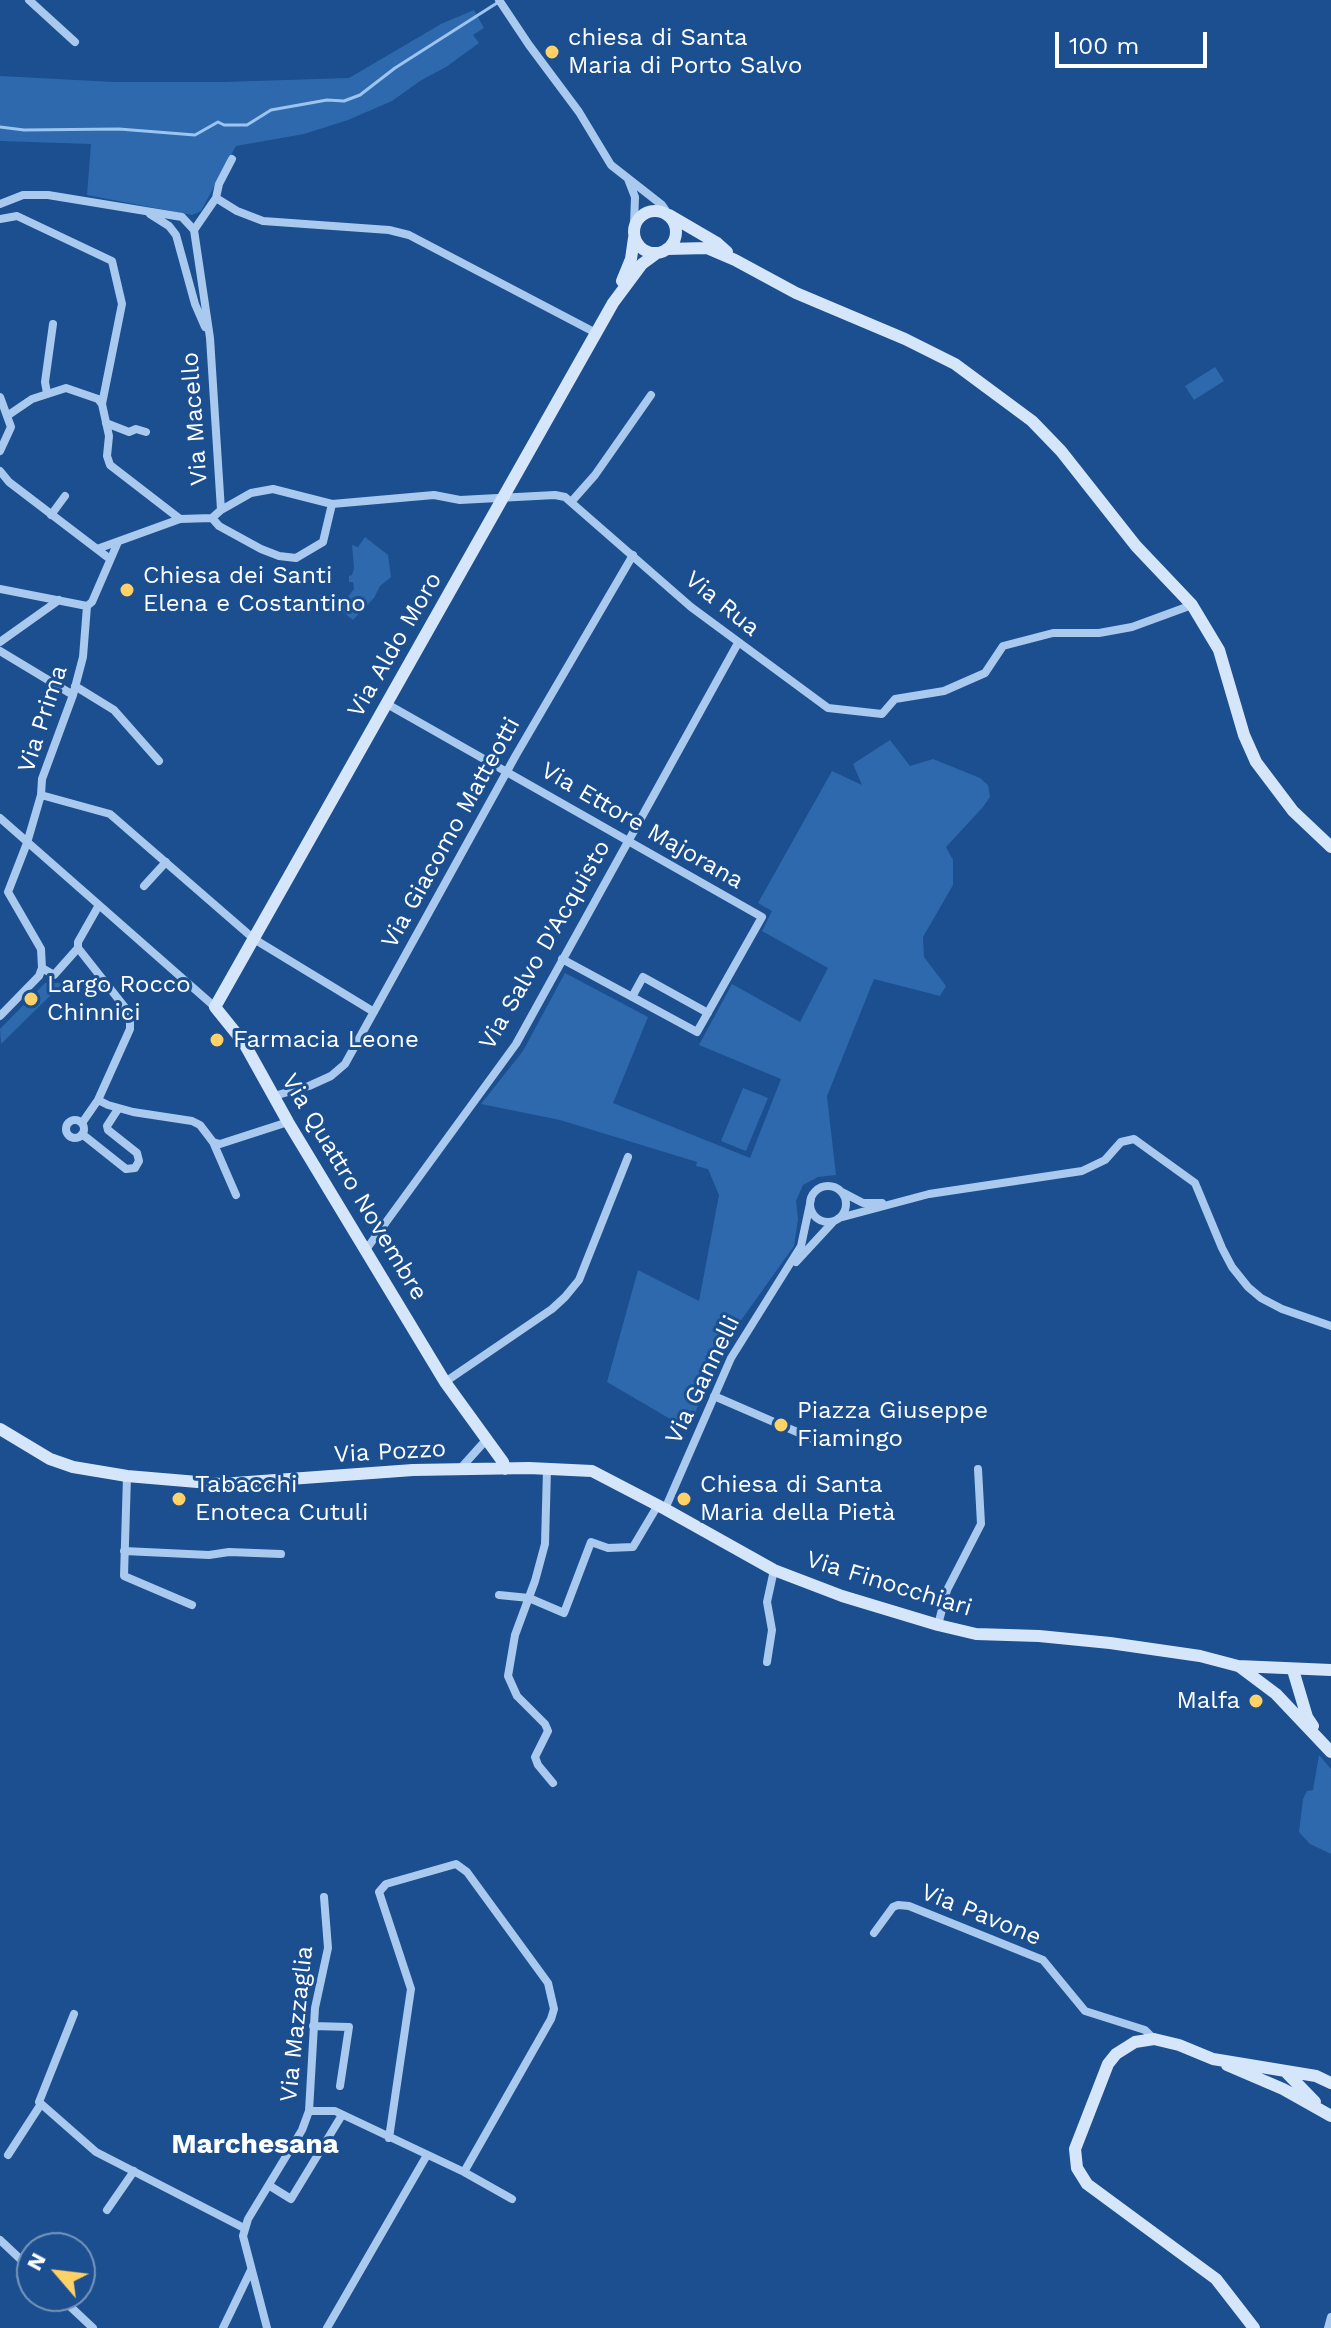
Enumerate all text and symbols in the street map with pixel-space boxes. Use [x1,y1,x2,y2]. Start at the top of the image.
scale bar [1059,16,1211,66]
place label: chiesa di Santa Maria di Porto Salvo [568,24,803,80]
text: 100 m [1069,32,1139,60]
marker: chiesa di Santa Maria di Porto Salvo [543,43,561,61]
street label: Via Macello [176,351,214,487]
place label: Chiesa dei Santi Elena e Costantino [143,562,366,618]
street label: Via Rua [679,565,765,643]
street label: Via Aldo Moro [342,567,448,723]
marker: Chiesa dei Santi Elena e Costantino [118,581,136,599]
street label: Via Prima [12,662,74,776]
street label: Via Giacomo Matteotti [376,713,526,953]
street label: Via Ettore Majorana [536,756,748,896]
street label: Via Salvo D'Acquisto [473,835,617,1055]
place label: Largo Rocco Chinnici [47,971,191,1027]
marker: Largo Rocco Chinnici [22,990,40,1008]
place label: Farmacia Leone [233,1026,419,1054]
marker: Farmacia Leone [208,1031,226,1049]
street label: Via Quattro Novembre [275,1068,433,1306]
street label: Via Gannelli [660,1311,746,1449]
place label: Piazza Giuseppe Fiamingo [797,1397,988,1453]
marker: Piazza Giuseppe Fiamingo [772,1416,790,1434]
street label: Via Pozzo [333,1435,447,1469]
place label: Tabacchi Enoteca Cutuli [195,1471,368,1527]
place label: Chiesa di Santa Maria della Pietà [700,1471,895,1527]
marker: Tabacchi Enoteca Cutuli [170,1490,188,1508]
marker: Chiesa di Santa Maria della Pietà [675,1490,693,1508]
street label: Via Finocchiari [803,1545,975,1623]
place label: Malfa [1176,1687,1240,1715]
marker: Malfa [1247,1692,1265,1710]
street label: Via Pavone [917,1878,1045,1952]
street label: Via Mazzaglia [274,1944,320,2104]
district label: Marchesana [171,2128,339,2162]
north arrow [16,2232,96,2312]
text: N [21,2248,51,2275]

